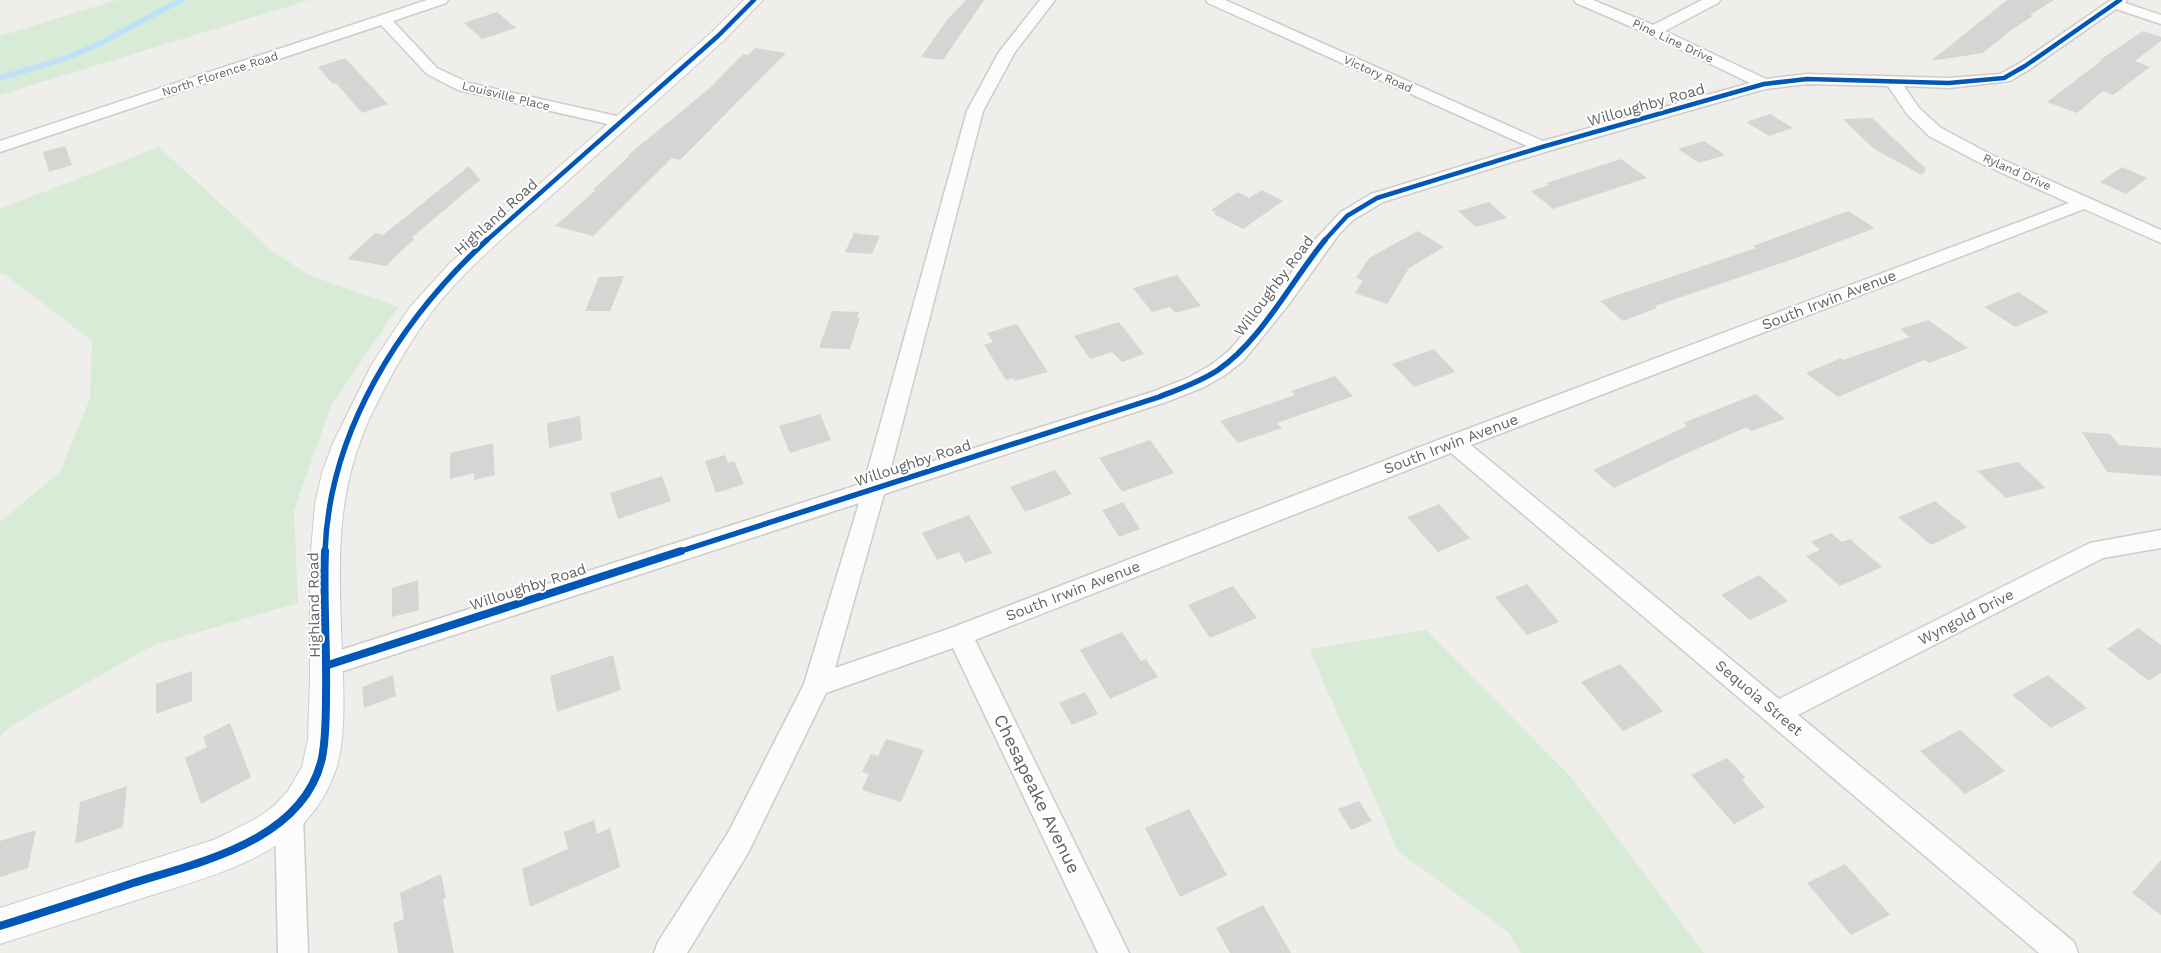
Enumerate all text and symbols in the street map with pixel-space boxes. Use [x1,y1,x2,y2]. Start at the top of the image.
street label: Pine Line Drive [1630,16,1716,66]
street label: North Florence Road [160,49,280,99]
street label: Victory Road [1341,53,1415,95]
street label: Louisville Place [461,78,552,114]
street label: Willoughby Road [1585,80,1707,130]
street label: Ryland Drive [1981,151,2053,193]
street label: Highland Road [451,175,541,259]
street label: Willoughby Road [1230,232,1318,340]
street label: South Irwin Avenue [1759,266,1899,334]
street label: South Irwin Avenue [1381,410,1521,478]
street label: Willoughby Road [852,436,974,490]
street label: Highland Road [304,552,324,658]
street label: South Irwin Avenue [1003,557,1143,625]
street label: Willoughby Road [467,560,589,614]
street label: Wyngold Drive [1915,585,2017,649]
street label: Sequoia Street [1712,656,1807,740]
street label: Chesapeake Avenue [990,711,1085,877]

